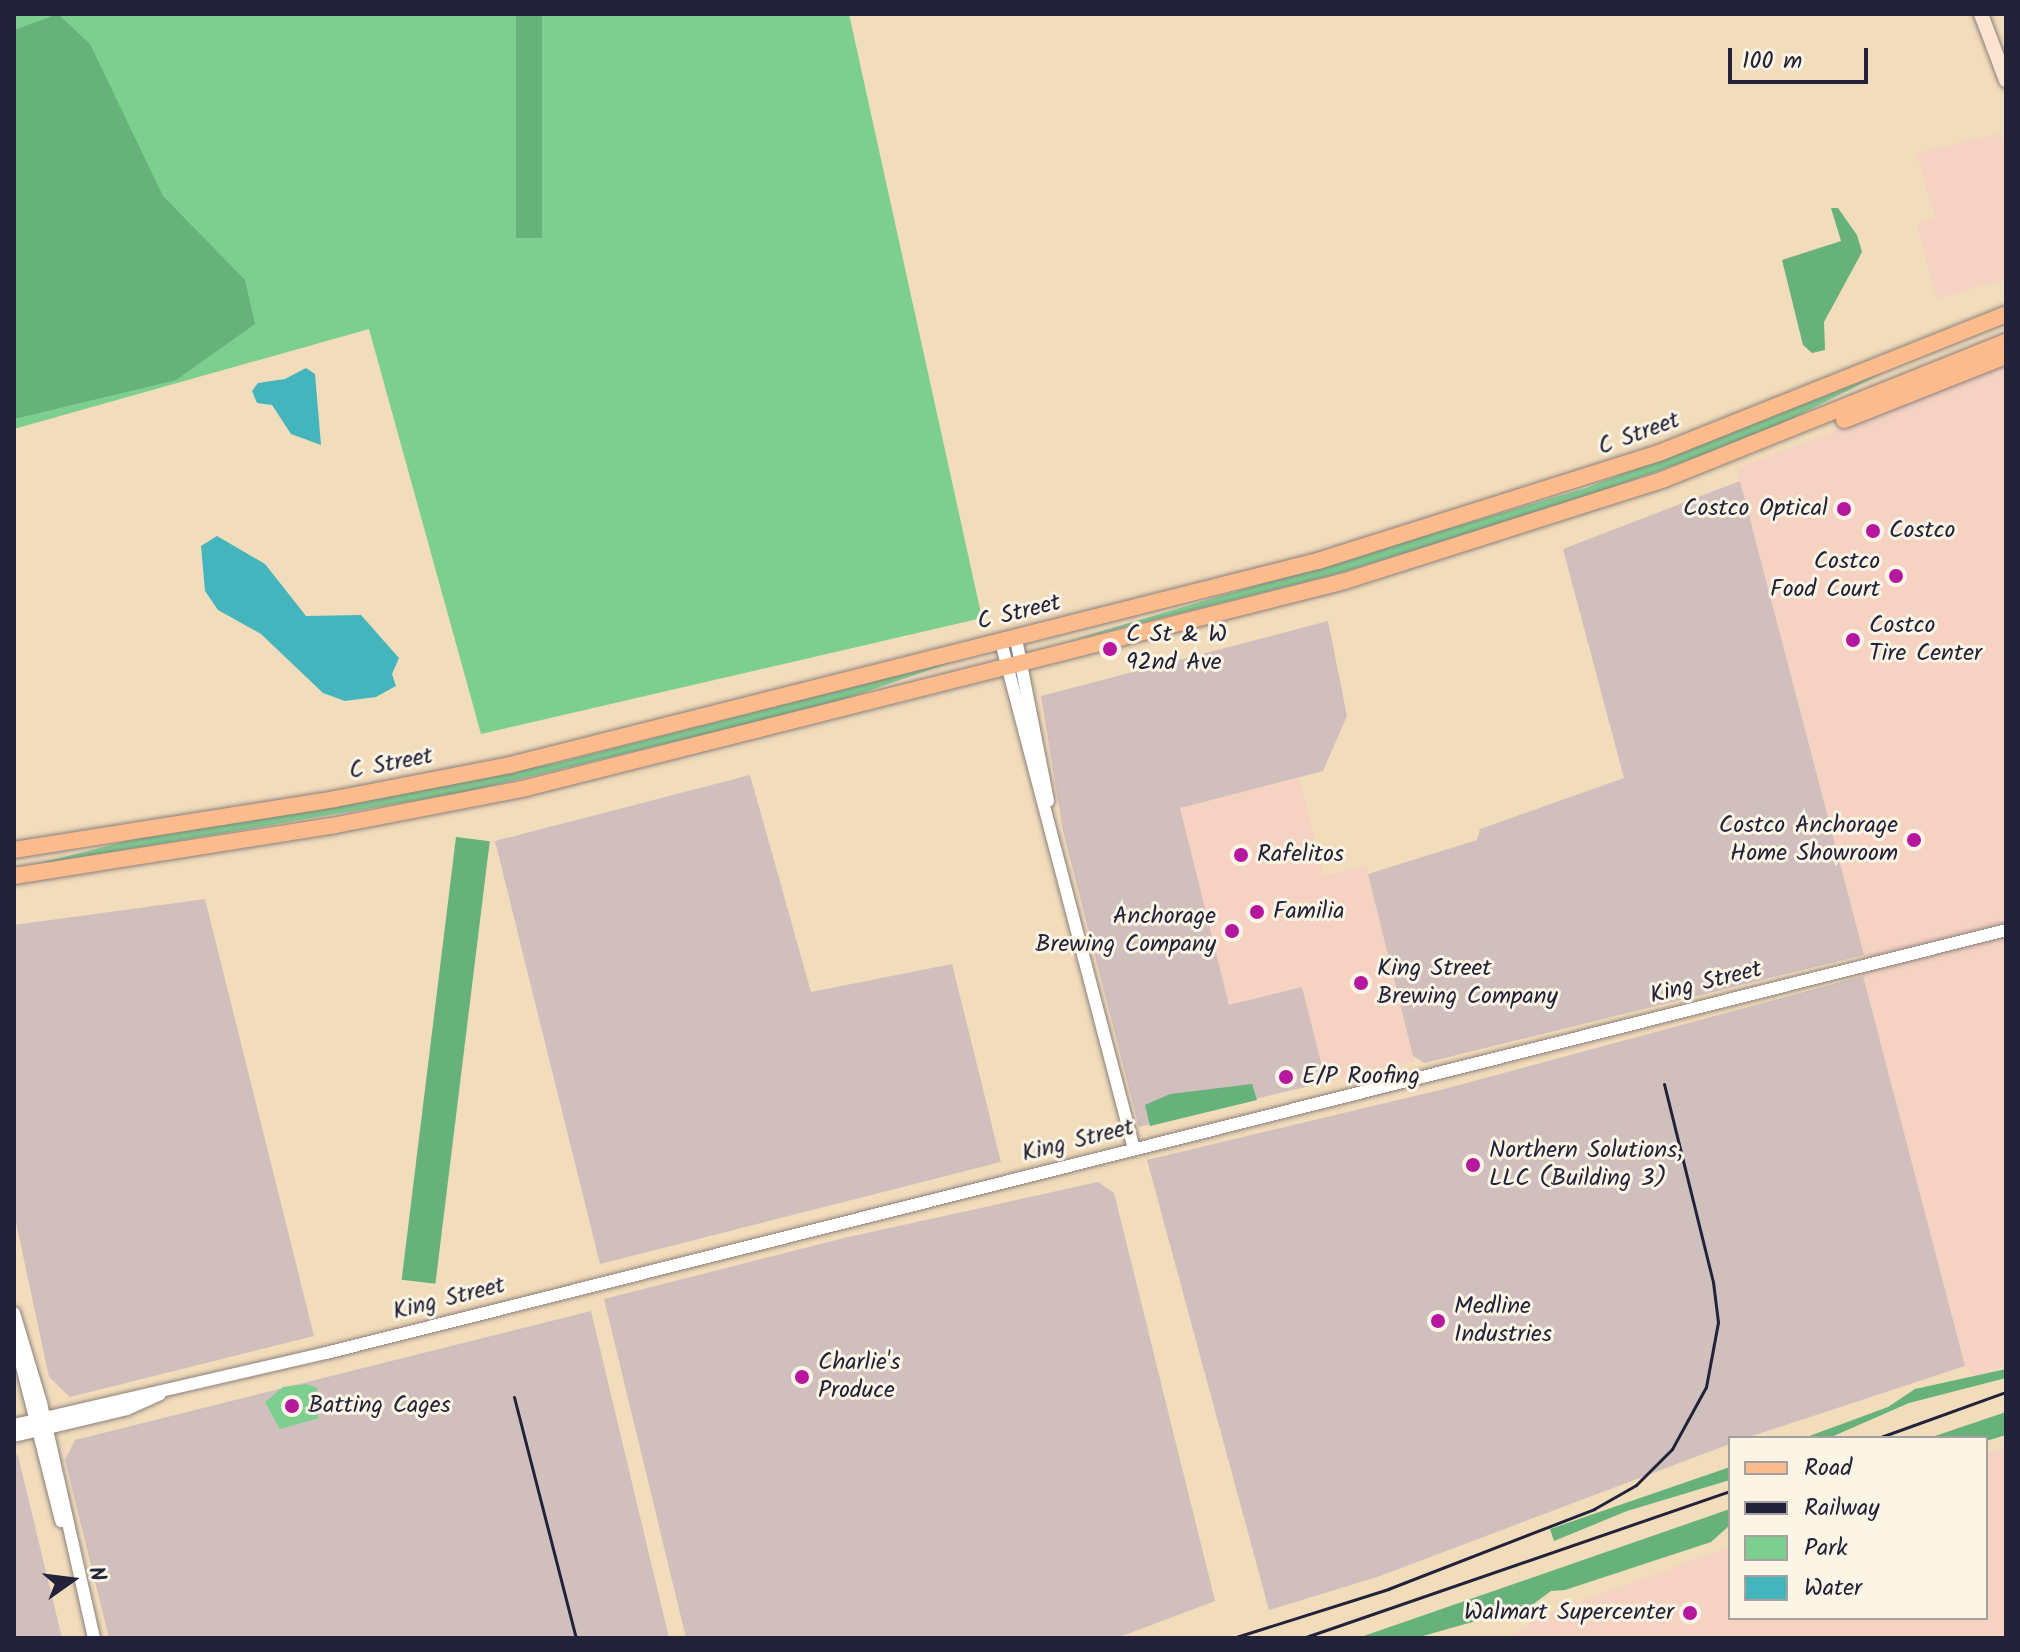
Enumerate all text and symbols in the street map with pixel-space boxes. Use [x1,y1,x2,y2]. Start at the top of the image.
scale bar [1732,32,1872,82]
text: 100 m [1742,42,1802,81]
street label: C Street [1594,406,1684,462]
place label: Costco Optical [1683,495,1828,523]
marker: Costco Optical [1835,500,1853,518]
place label: Costco [1889,517,1955,545]
marker: Costco [1864,522,1882,540]
place label: Costco Food Court [1770,548,1880,604]
marker: Costco Food Court [1887,567,1905,585]
street label: C Street [974,589,1064,637]
place label: Costco Tire Center [1869,612,1982,668]
place label: C St & W 92nd Ave [1126,621,1227,677]
marker: Costco Tire Center [1844,631,1862,649]
marker: C St & W 92nd Ave [1101,640,1119,658]
street label: C Street [347,742,435,786]
place label: Costco Anchorage Home Showroom [1719,812,1898,868]
marker: Costco Anchorage Home Showroom [1905,831,1923,849]
place label: Rafelitos [1257,841,1344,869]
marker: Rafelitos [1232,846,1250,864]
place label: Familia [1273,898,1344,926]
place label: Anchorage Brewing Company [1035,903,1216,959]
marker: Familia [1248,903,1266,921]
marker: Anchorage Brewing Company [1223,922,1241,940]
place label: King Street Brewing Company [1377,955,1558,1011]
street label: King Street [1647,955,1765,1011]
marker: King Street Brewing Company [1352,974,1370,992]
place label: E/P Roofing [1302,1063,1420,1091]
marker: E/P Roofing [1277,1068,1295,1086]
street label: King Street [1019,1113,1137,1169]
place label: Northern Solutions, LLC (Building 3) [1489,1137,1683,1193]
marker: Northern Solutions, LLC (Building 3) [1464,1156,1482,1174]
street label: King Street [390,1271,508,1327]
place label: Medline Industries [1454,1293,1552,1349]
marker: Medline Industries [1429,1312,1447,1330]
place label: Charlie's Produce [818,1349,901,1405]
marker: Charlie's Produce [793,1368,811,1386]
place label: Batting Cages [308,1392,451,1420]
marker: Batting Cages [283,1397,301,1415]
legend [1728,1436,1988,1620]
text: Road [1804,1449,1852,1488]
text: Railway [1804,1489,1880,1528]
text: Park [1804,1529,1848,1568]
north arrow [32,1540,112,1620]
text: N [77,1563,114,1585]
text: Water [1804,1569,1862,1608]
place label: Walmart Supercenter [1464,1599,1674,1627]
marker: Walmart Supercenter [1681,1604,1699,1622]

